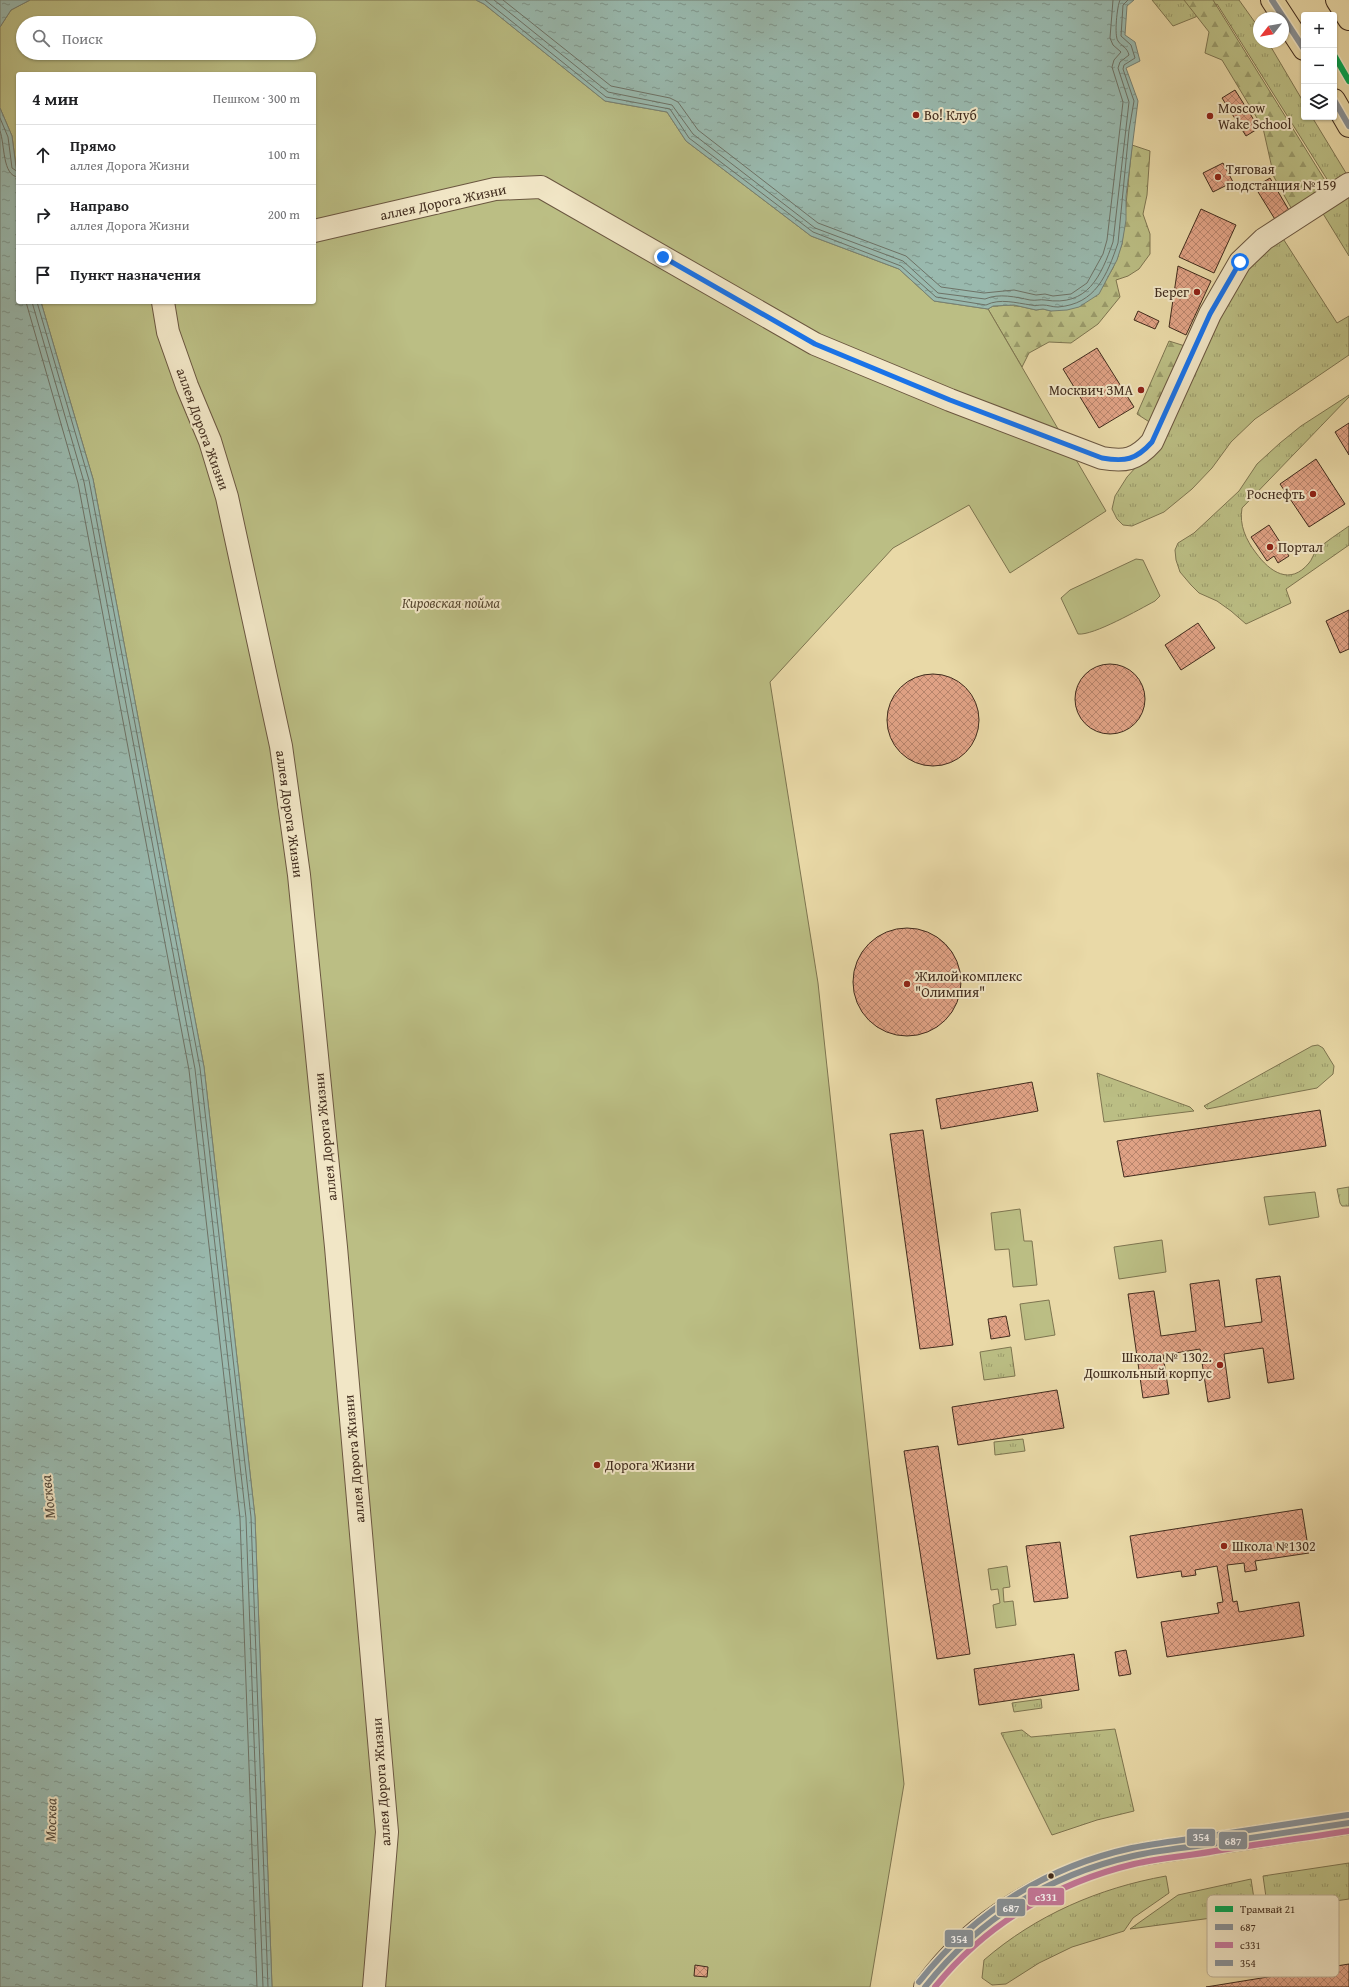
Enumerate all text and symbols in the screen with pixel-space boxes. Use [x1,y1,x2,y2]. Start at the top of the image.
north arrow [1253,12,1289,48]
map controls [1301,12,1337,120]
button: + [1301,12,1337,48]
search box [16,16,316,60]
icon: search [30,27,52,49]
text: Поиск [62,28,103,49]
button: − [1301,48,1337,84]
button: layers [1301,84,1337,120]
text: 4 мин [32,86,78,111]
text: Пешком · 300 m [213,89,300,108]
place label: Moscow Wake School [1218,98,1291,134]
place label: Во! Клуб [924,105,977,125]
marker: Во! Клуб [911,110,921,120]
marker: Moscow Wake School [1205,111,1215,121]
text: Прямо [70,135,116,156]
icon: ahead [32,144,54,166]
text: 100 m [268,145,300,164]
text: аллея Дорога Жизни [70,156,189,175]
place label: Тяговая подстанция №159 [1226,159,1337,195]
marker: Тяговая подстанция №159 [1213,172,1223,182]
street label: аллея Дорога Жизни [378,179,508,225]
text: Направо [70,195,129,216]
icon: right [32,204,54,226]
text: 200 m [268,205,300,224]
text: аллея Дорога Жизни [70,216,189,235]
route end [654,248,672,266]
route start [1231,253,1249,271]
icon: arrive [32,264,54,286]
text: Пункт назначения [70,264,201,285]
place label: Берег [1154,282,1189,302]
marker: Берег [1192,287,1202,297]
street label: аллея Дорога Жизни [172,365,234,493]
place label: Москвич ЗМА [1049,380,1134,400]
marker: Москвич ЗМА [1136,385,1146,395]
place label: Роснефть [1247,484,1305,504]
marker: Роснефть [1308,489,1318,499]
place label: Портал [1278,537,1323,557]
marker: Портал [1265,542,1275,552]
park label: Кировская пойма [402,593,501,613]
street label: аллея Дорога Жизни [271,749,309,879]
place label: Жилой комплекс "Олимпия" [914,966,1022,1002]
marker: Жилой комплекс "Олимпия" [902,979,912,989]
street label: аллея Дорога Жизни [308,1072,342,1202]
place label: Школа № 1302. Дошкольный корпус [1083,1347,1212,1383]
marker: Школа № 1302. Дошкольный корпус [1215,1360,1225,1370]
street label: аллея Дорога Жизни [338,1394,370,1524]
place label: Дорога Жизни [604,1455,695,1475]
marker: Дорога Жизни [592,1460,602,1470]
water label: Москва [35,1474,60,1520]
place label: Школа №1302 [1232,1536,1316,1556]
marker: Школа №1302 [1219,1541,1229,1551]
street label: аллея Дорога Жизни [367,1717,395,1847]
water label: Москва [40,1798,61,1842]
line badge: 354 [1186,1828,1216,1847]
text: 354 [1192,1829,1210,1845]
line badge: 687 [1218,1831,1248,1850]
text: 687 [1224,1833,1242,1849]
unlabelled marker [1046,1871,1056,1881]
line badge: с331 [1027,1887,1065,1906]
text: с331 [1035,1889,1057,1905]
legend [1207,1895,1339,1977]
line badge: 687 [996,1898,1026,1917]
text: 687 [1002,1900,1020,1916]
text: Трамвай 21 [1240,1901,1295,1917]
text: 687 [1240,1919,1256,1935]
line badge: 354 [944,1929,974,1948]
text: 354 [950,1931,968,1947]
text: с331 [1240,1937,1261,1953]
text: 354 [1240,1955,1256,1971]

